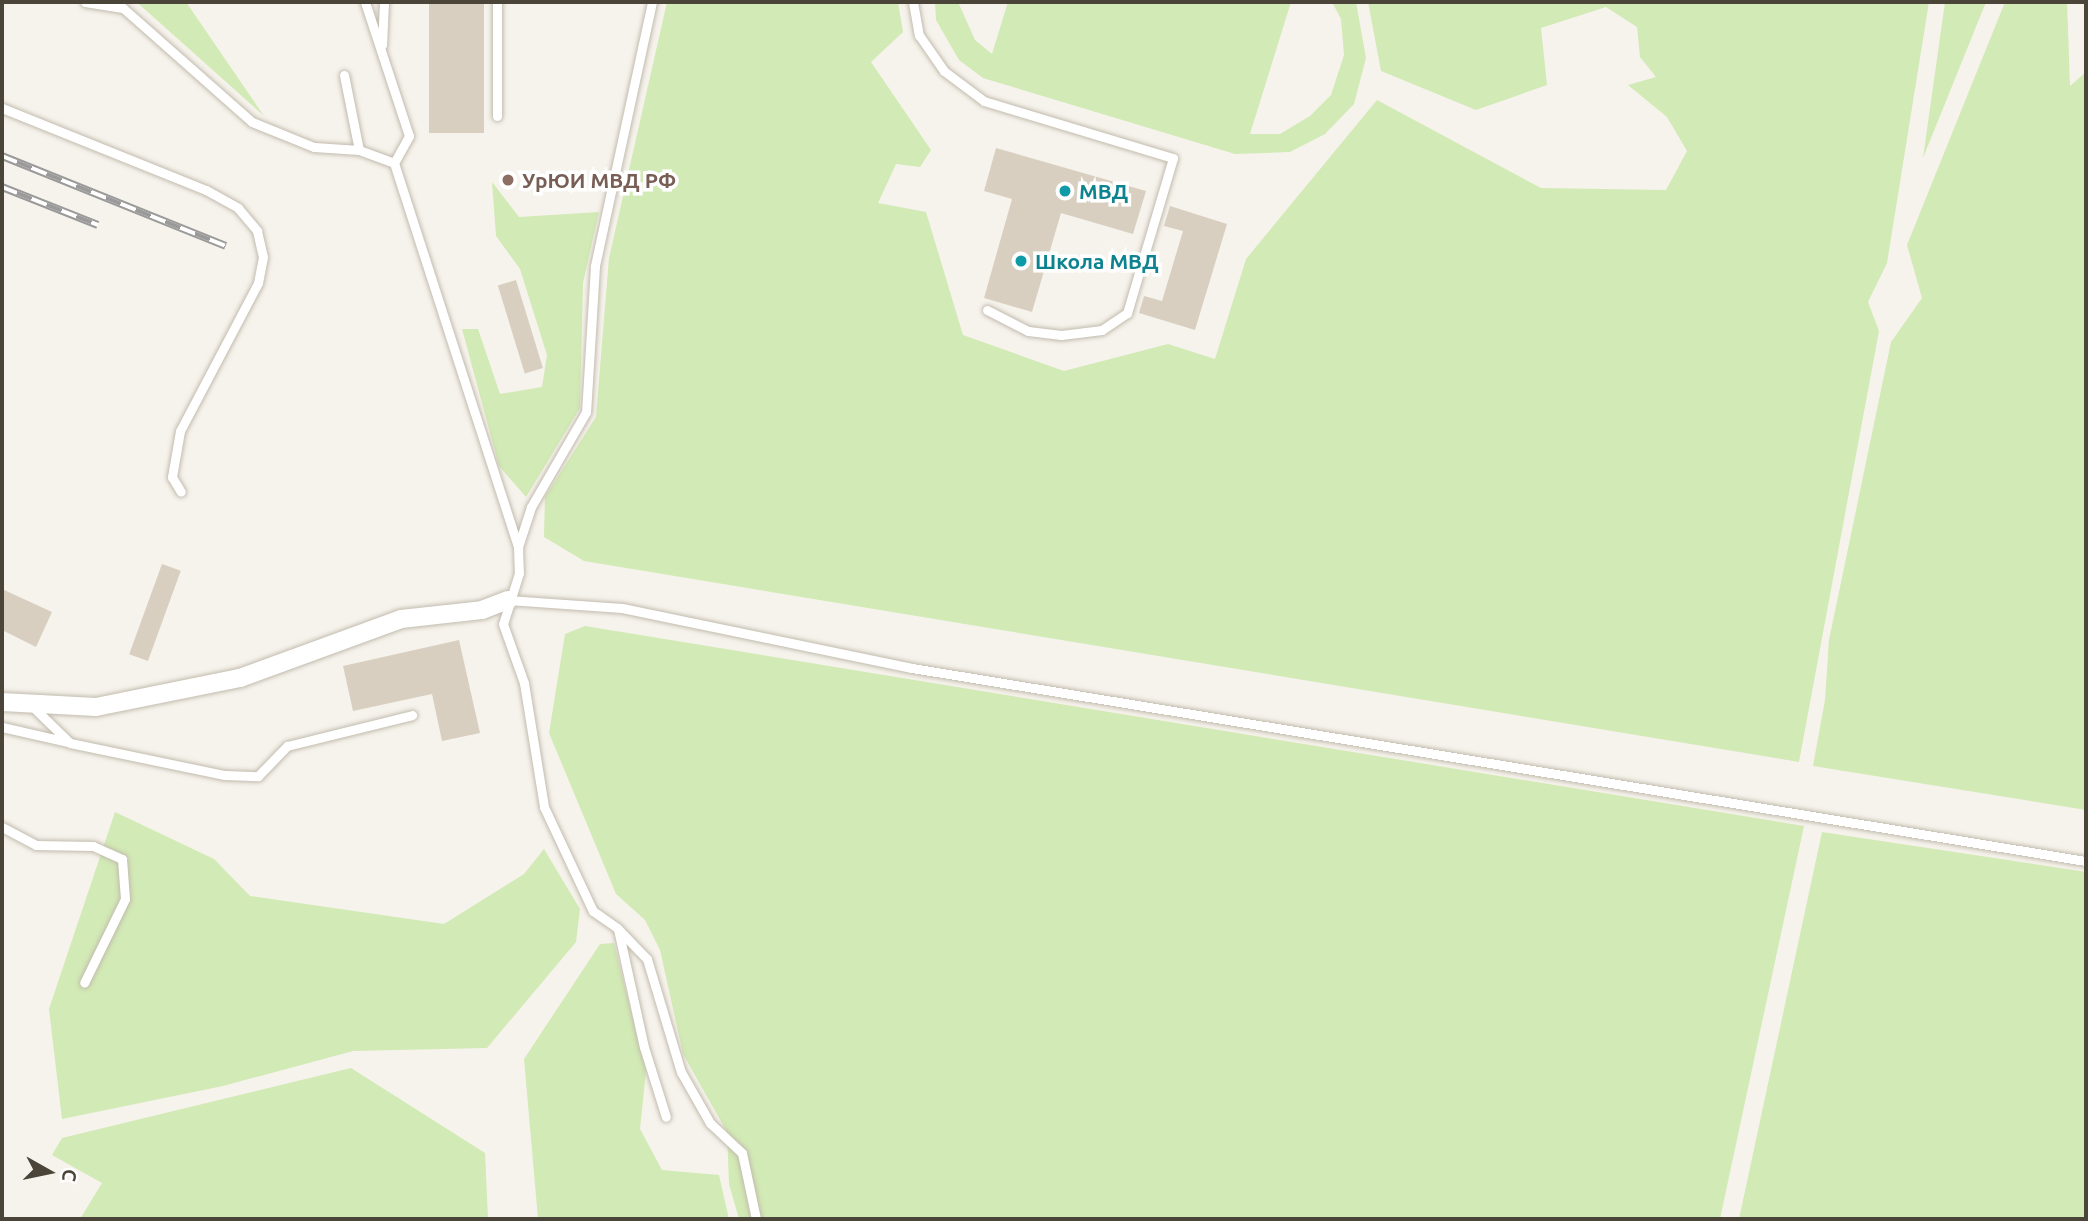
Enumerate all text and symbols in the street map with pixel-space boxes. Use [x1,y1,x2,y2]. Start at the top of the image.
place label: УрЮИ МВД РФ [522,167,676,193]
marker: УрЮИ МВД РФ [500,172,516,188]
place label: МВД [1079,178,1128,204]
marker: МВД [1057,183,1073,199]
place label: Школа МВД [1035,248,1159,274]
marker: Школа МВД [1013,253,1029,269]
north arrow [14,1137,84,1207]
text: С [58,1168,82,1183]

